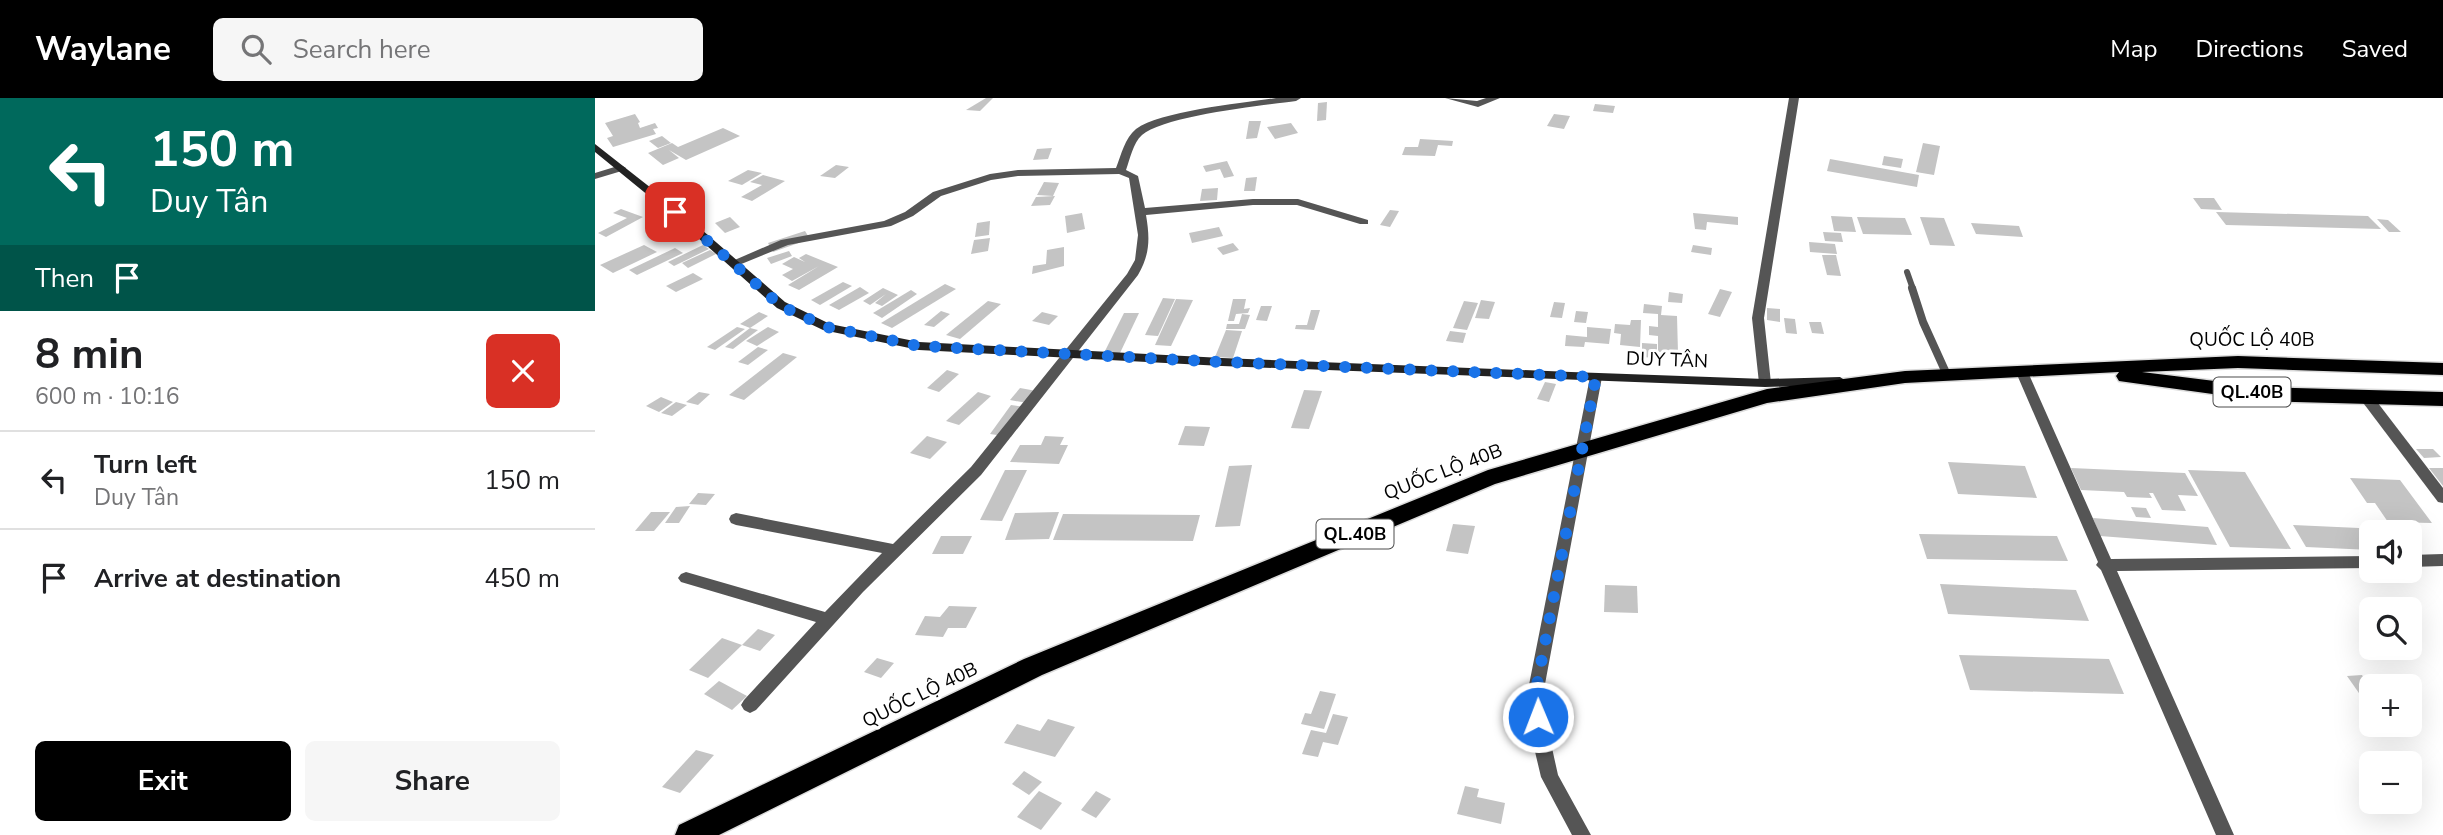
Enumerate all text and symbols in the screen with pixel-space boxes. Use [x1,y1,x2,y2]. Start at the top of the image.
search box [213,18,703,81]
text: Waylane [35,27,171,72]
icon: search [237,30,275,68]
text: Search here [293,32,431,67]
text: Map [2110,33,2157,65]
text: Directions [2195,33,2304,65]
text: Saved [2342,33,2408,65]
text: 150 m [150,116,294,183]
icon: left [35,126,126,217]
text: Duy Tân [150,180,268,223]
pin [645,182,705,242]
icon: arrive [656,193,694,231]
icon: arrive [108,259,146,297]
text: Then [35,261,94,296]
street label: QUỐC LỘ 40B [2189,325,2315,353]
text: 8 min [35,326,144,383]
button: close [486,334,560,408]
street label: DUY TÂN [1626,346,1708,374]
road number: QL.40B [2213,378,2291,406]
text: 600 m · 10:16 [35,381,180,412]
street label: QUỐC LỘ 40B [1379,436,1506,507]
text: Turn left [94,447,197,482]
icon: left [35,461,73,499]
text: 150 m [484,463,560,498]
text: Duy Tân [94,482,179,513]
road number: QL.40B [1317,520,1393,548]
map controls [2359,520,2422,814]
button: sound [2359,520,2422,583]
icon: arrive [35,559,73,597]
text: Arrive at destination [94,561,341,596]
text: 450 m [484,561,560,596]
button: search [2359,597,2422,660]
street label: QUỐC LỘ 40B [857,654,982,734]
button: + [2359,674,2422,737]
position arrow [1501,680,1575,754]
button: Exit [35,741,291,821]
button: Share [305,741,560,821]
button: − [2359,751,2422,814]

